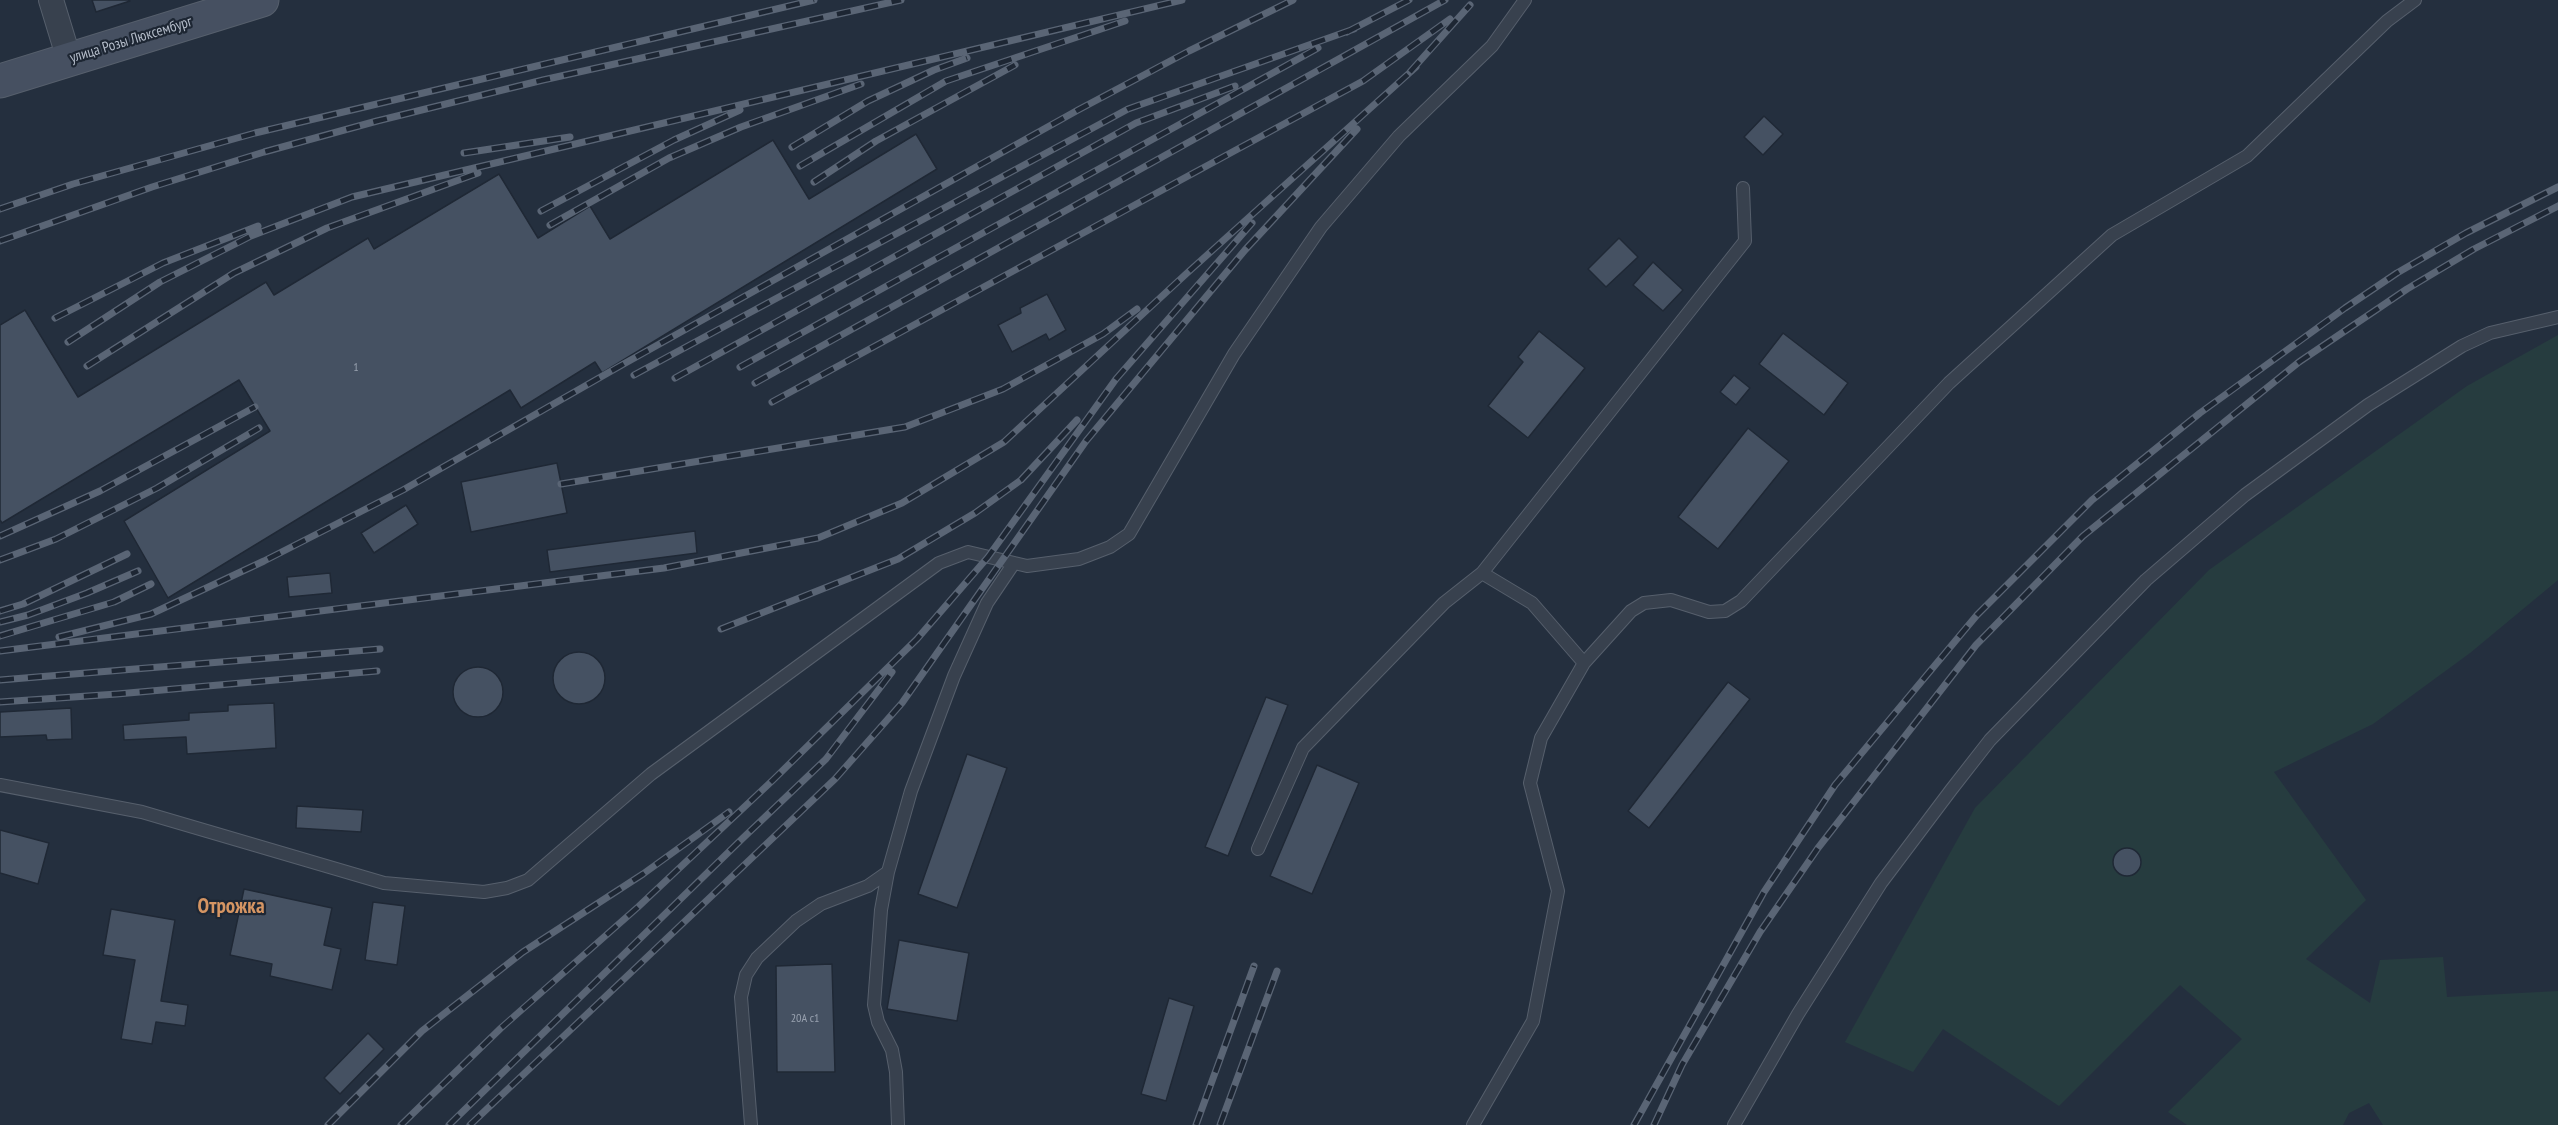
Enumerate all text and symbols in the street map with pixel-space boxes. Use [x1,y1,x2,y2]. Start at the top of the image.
street label: улица Розы Люксембург [68,13,194,67]
house number: 1 [353,361,359,375]
district label: Отрожка [197,894,265,920]
house number: 20А с1 [791,1012,819,1026]

